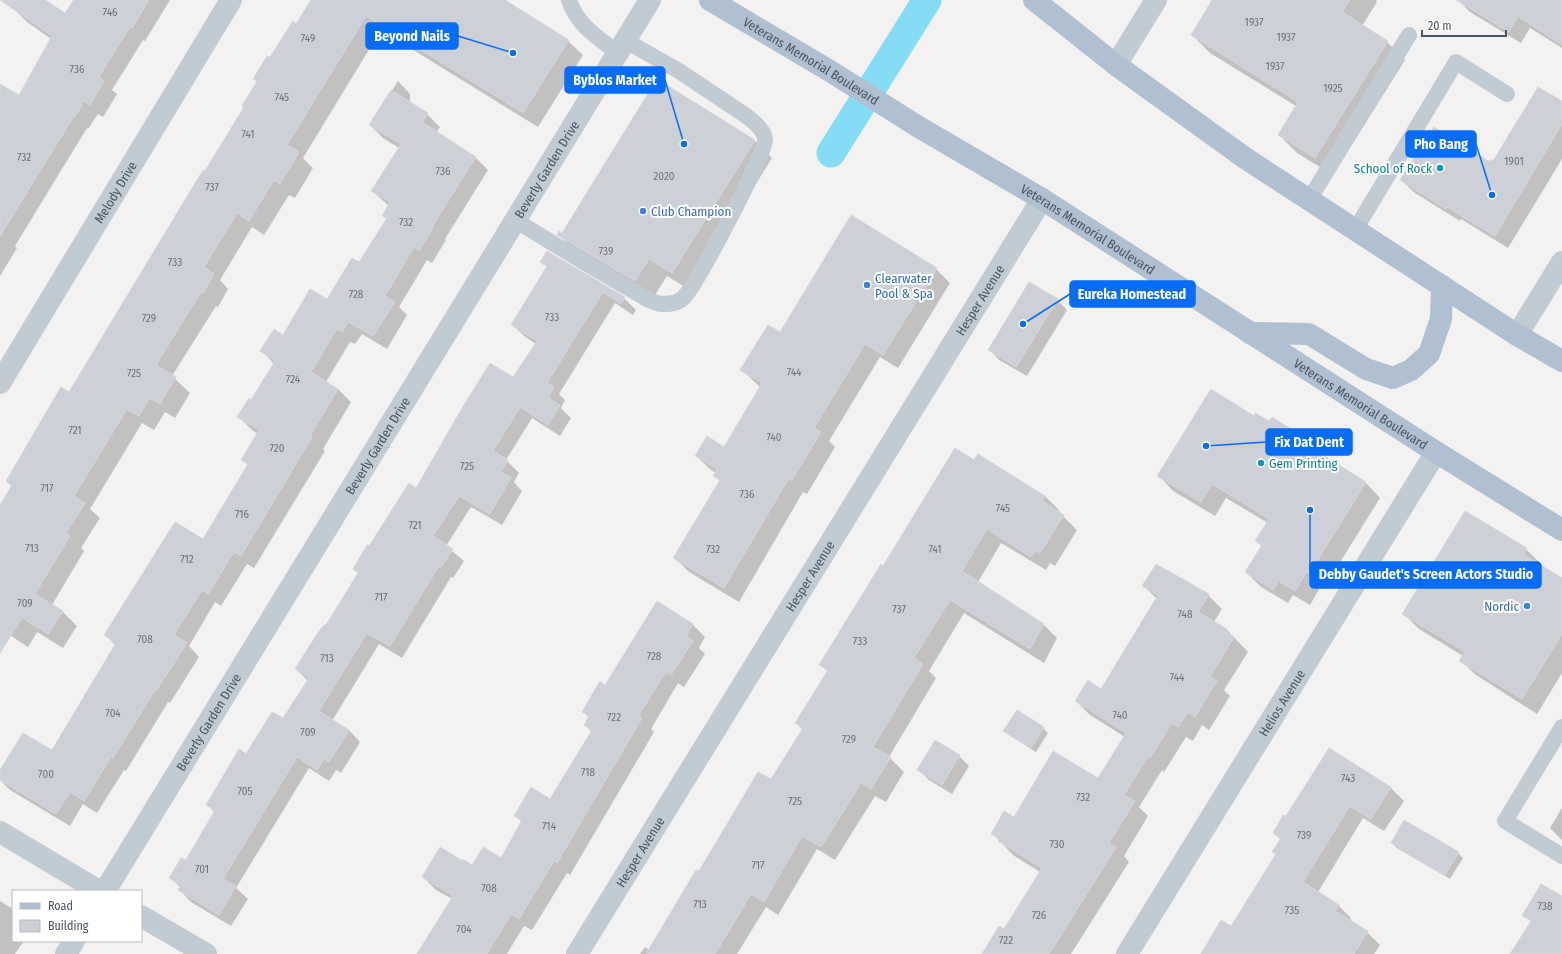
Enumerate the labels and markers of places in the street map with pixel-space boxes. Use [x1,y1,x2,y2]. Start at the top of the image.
callout: Beyond Nails [366,23,458,49]
callout: Byblos Market [565,67,665,93]
callout: Pho Bang [1406,131,1476,157]
place label: School of Rock [1354,161,1433,176]
marker: School of Rock [1435,163,1445,173]
place label: Club Champion [651,204,731,219]
marker: Club Champion [638,206,648,216]
place label: Clearwater Pool & Spa [875,271,933,301]
marker: Clearwater Pool & Spa [862,280,872,290]
callout: Eureka Homestead [1070,281,1195,307]
callout: Fix Dat Dent [1266,429,1352,455]
place label: Gem Printing [1269,456,1339,471]
marker: Gem Printing [1256,458,1266,468]
callout: Debby Gaudet's Screen Actors Studio [1310,562,1541,588]
place label: Nordic [1484,599,1519,614]
marker: Nordic [1522,601,1532,611]

